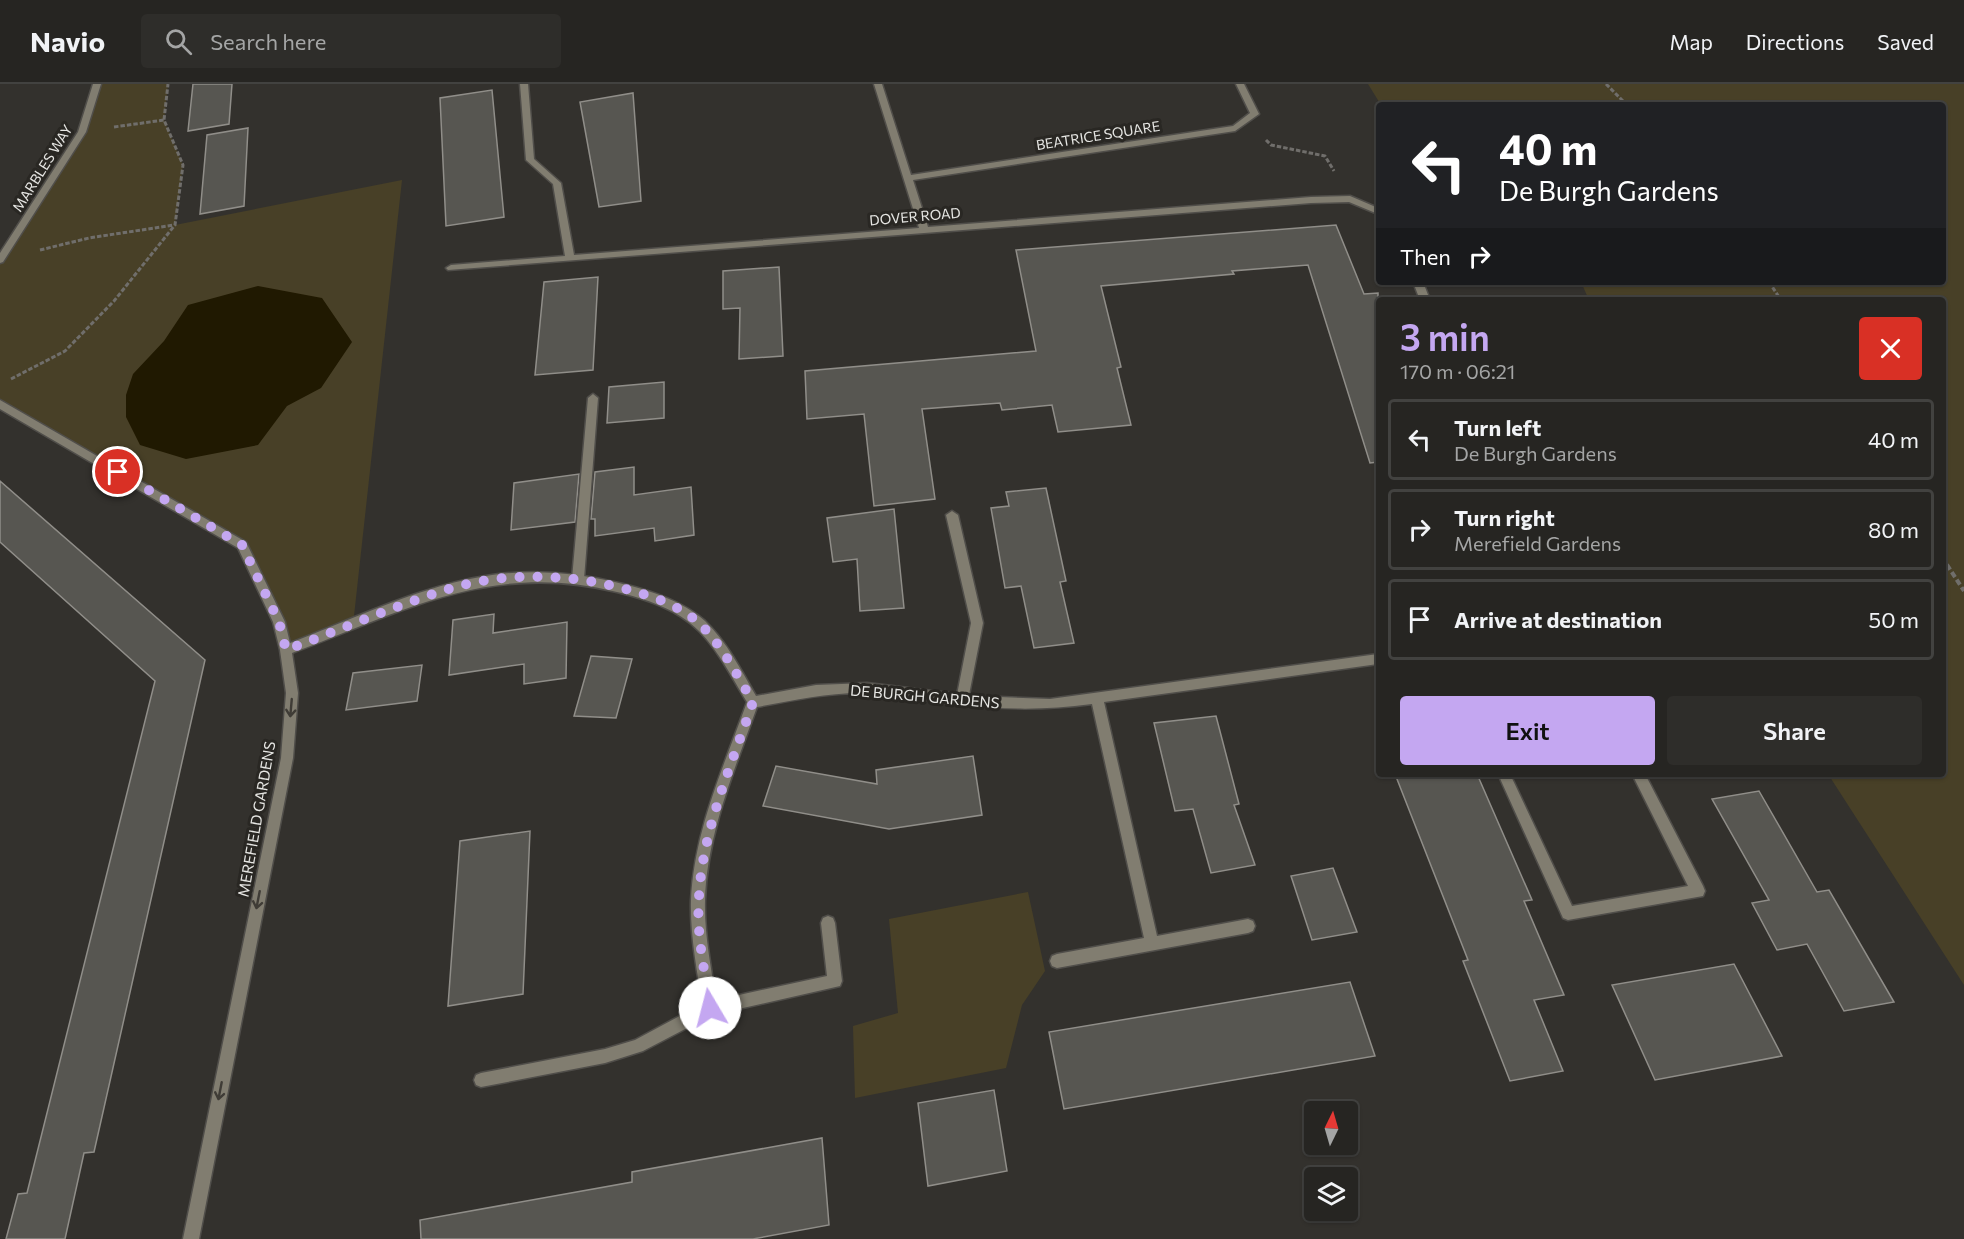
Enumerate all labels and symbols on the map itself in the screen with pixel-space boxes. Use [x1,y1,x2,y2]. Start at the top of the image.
street label: BEATRICE SQUARE [1035,117,1161,153]
street label: MARBLES WAY [8,121,76,215]
street label: DOVER ROAD [869,204,961,228]
pin [92,446,143,497]
street label: DE BURGH GARDENS [850,681,1001,712]
one-way arrow [285,697,296,717]
street label: MEREFIELD GARDENS [233,740,279,898]
one-way arrow [252,890,263,909]
position arrow [678,976,742,1040]
one-way arrow [214,1081,225,1101]
north arrow [1304,1101,1358,1155]

